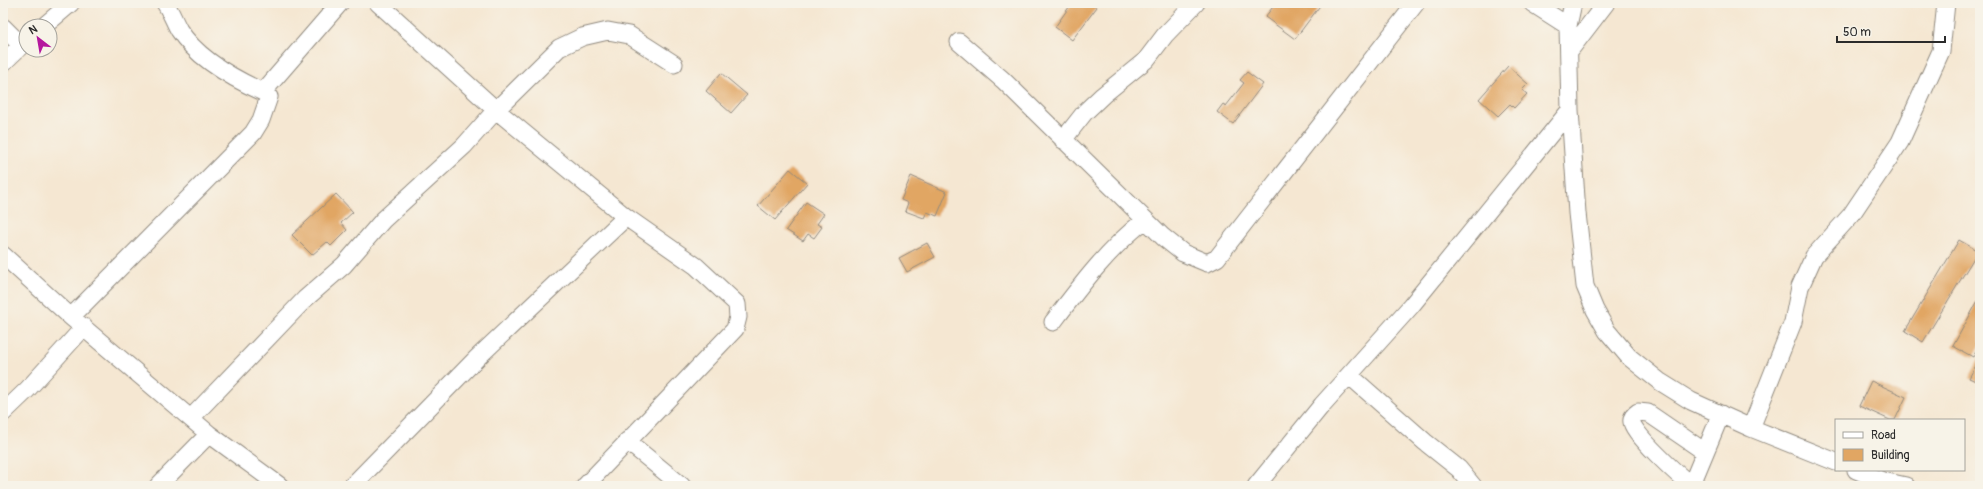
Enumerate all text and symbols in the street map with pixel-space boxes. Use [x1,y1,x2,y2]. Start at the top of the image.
north arrow [18,18,58,58]
scale bar [1837,18,1945,44]
text: N [27,22,40,37]
text: 50 m [1843,25,1871,40]
legend [1835,419,1965,471]
text: Road [1871,428,1896,443]
text: Building [1871,448,1910,463]

